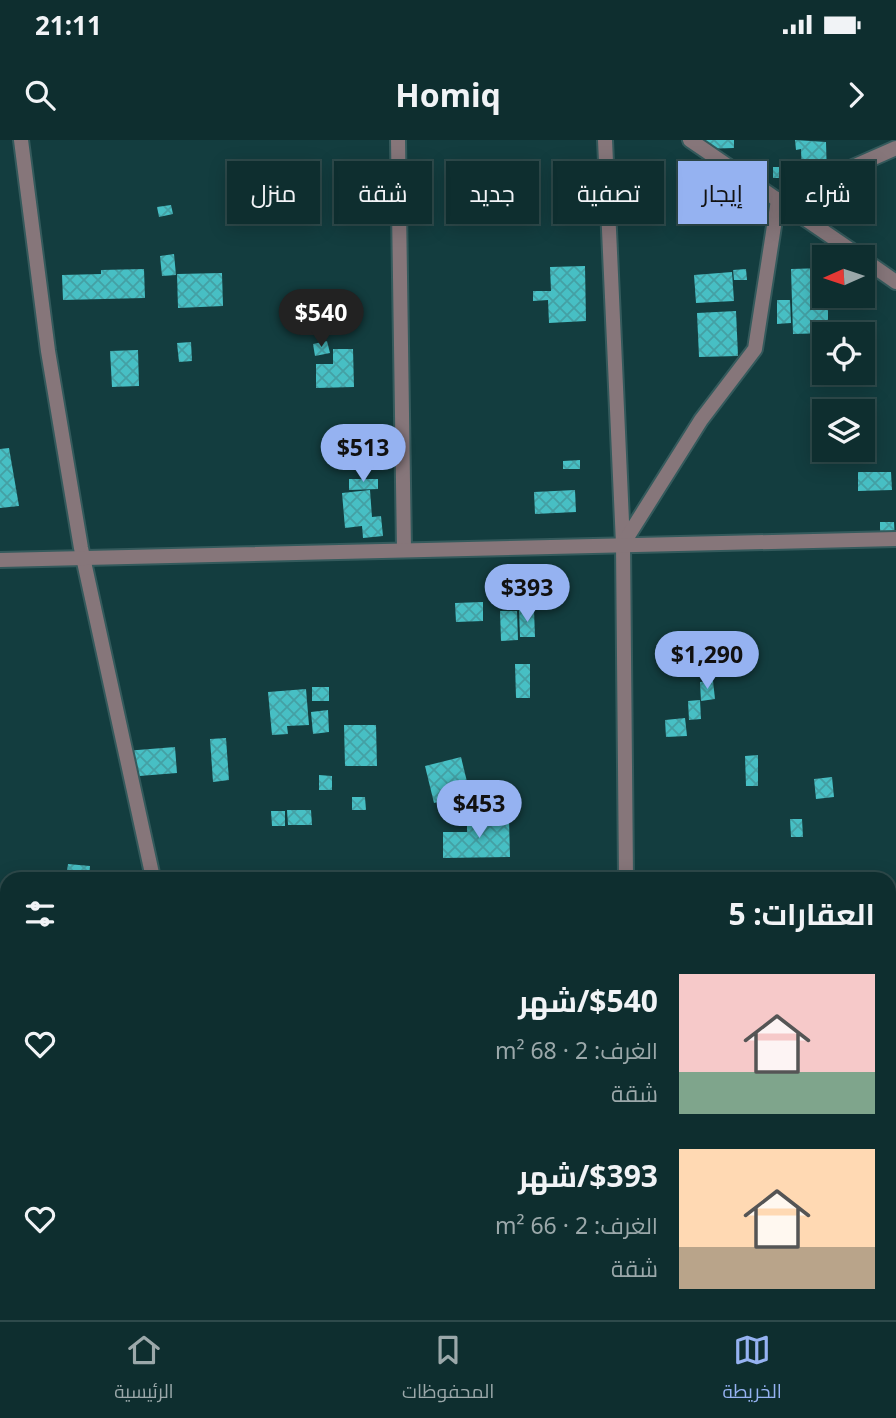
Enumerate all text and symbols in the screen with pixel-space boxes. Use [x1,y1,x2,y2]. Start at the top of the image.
text: 21:11 [35,7,102,43]
text: Homiq [395,73,501,116]
icon: search [21,76,59,114]
icon: forward [837,76,875,114]
chip: منزل [227,161,320,224]
chip: شقة [334,161,432,224]
chip: جديد [446,161,539,224]
chip: تصفية [553,161,664,224]
chip: إيجار [678,161,767,224]
chip: شراء [781,161,875,224]
north arrow [812,245,875,308]
map controls [812,245,875,462]
pin: $540 [280,290,362,349]
text: $540 [295,296,347,328]
button: locate [812,322,875,385]
button: layers [812,399,875,462]
pin: $513 [322,424,404,484]
text: $513 [337,431,389,463]
pin: $393 [486,564,568,624]
text: $393 [501,571,553,603]
pin: $1,290 [650,631,764,691]
text: $1,290 [671,638,743,670]
pin: $453 [438,780,520,840]
text: $453 [453,787,505,819]
text: العقارات: 5 [728,893,875,934]
icon: filters [21,895,59,933]
text: $540/شهر [518,980,658,1021]
icon: home [735,1002,819,1086]
icon: heart [21,1025,59,1063]
text: الغرف: 2 · 68 m² [495,1034,658,1066]
text: شقة [611,1077,658,1109]
text: $393/شهر [518,1155,658,1196]
icon: home [735,1177,819,1261]
icon: heart [21,1200,59,1238]
text: الغرف: 2 · 66 m² [495,1209,658,1241]
text: شقة [611,1252,658,1284]
tab: الرئيسية [114,1331,174,1409]
tab: المحفوظات [402,1331,494,1409]
tab: الخريطة [723,1331,782,1409]

